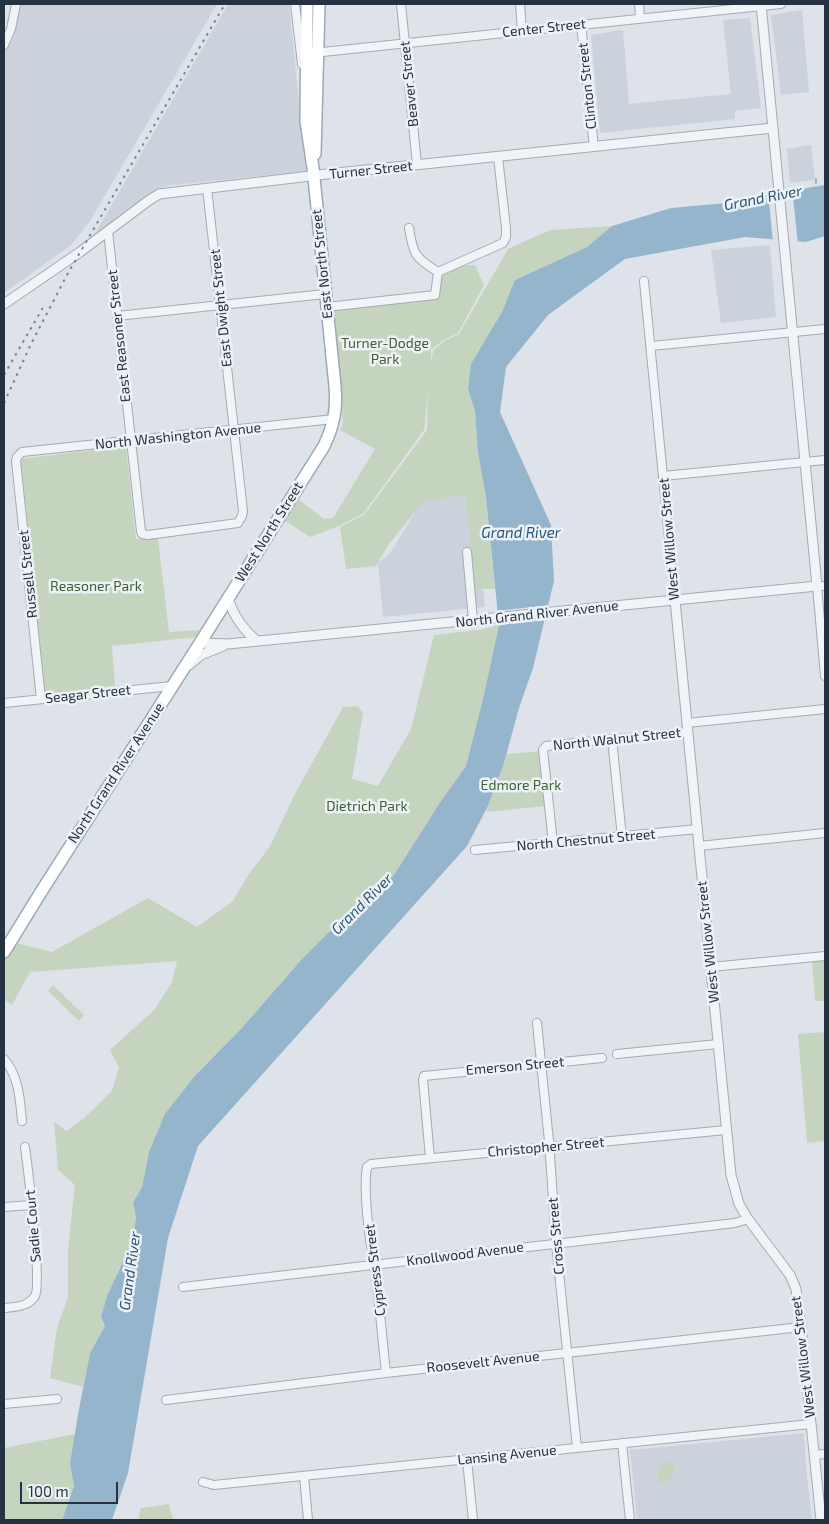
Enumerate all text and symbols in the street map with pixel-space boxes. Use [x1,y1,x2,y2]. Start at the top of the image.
street label: Center Street [501,15,587,41]
street label: Beaver Street [396,40,422,128]
street label: Clinton Street [574,42,600,130]
street label: Turner Street [328,157,414,183]
water label: Grand River [722,182,804,214]
street label: East North Street [308,208,336,320]
street label: East Dwight Street [206,248,236,368]
street label: East Reasoner Street [104,269,134,403]
park label: Turner-Dodge Park [341,335,429,368]
street label: North Washington Avenue [94,419,262,453]
street label: West Willow Street [655,477,683,601]
street label: West North Street [231,479,307,585]
water label: Grand River [481,524,561,542]
street label: Russell Street [15,529,41,619]
park label: Reasoner Park [50,578,142,594]
street label: North Grand River Avenue [455,597,619,631]
street label: Seagar Street [44,681,132,707]
street label: North Grand River Avenue [64,700,168,846]
street label: North Walnut Street [552,724,682,754]
park label: Edmore Park [481,777,561,793]
park label: Dietrich Park [326,798,408,814]
street label: North Chestnut Street [516,826,656,854]
water label: Grand River [328,870,396,938]
street label: West Willow Street [693,880,723,1004]
street label: Emerson Street [465,1053,565,1079]
street label: Christopher Street [487,1134,605,1160]
street label: Sadie Court [21,1189,45,1263]
street label: Cross Street [544,1197,568,1275]
street label: Cypress Street [361,1223,389,1317]
water label: Grand River [116,1230,144,1312]
street label: Knollwood Avenue [405,1238,525,1270]
street label: West Willow Street [787,1295,819,1419]
street label: Roosevelt Avenue [426,1348,540,1376]
street label: Lansing Avenue [457,1441,557,1469]
scale bar [22,1472,120,1504]
text: 100 m [28,1482,69,1500]

